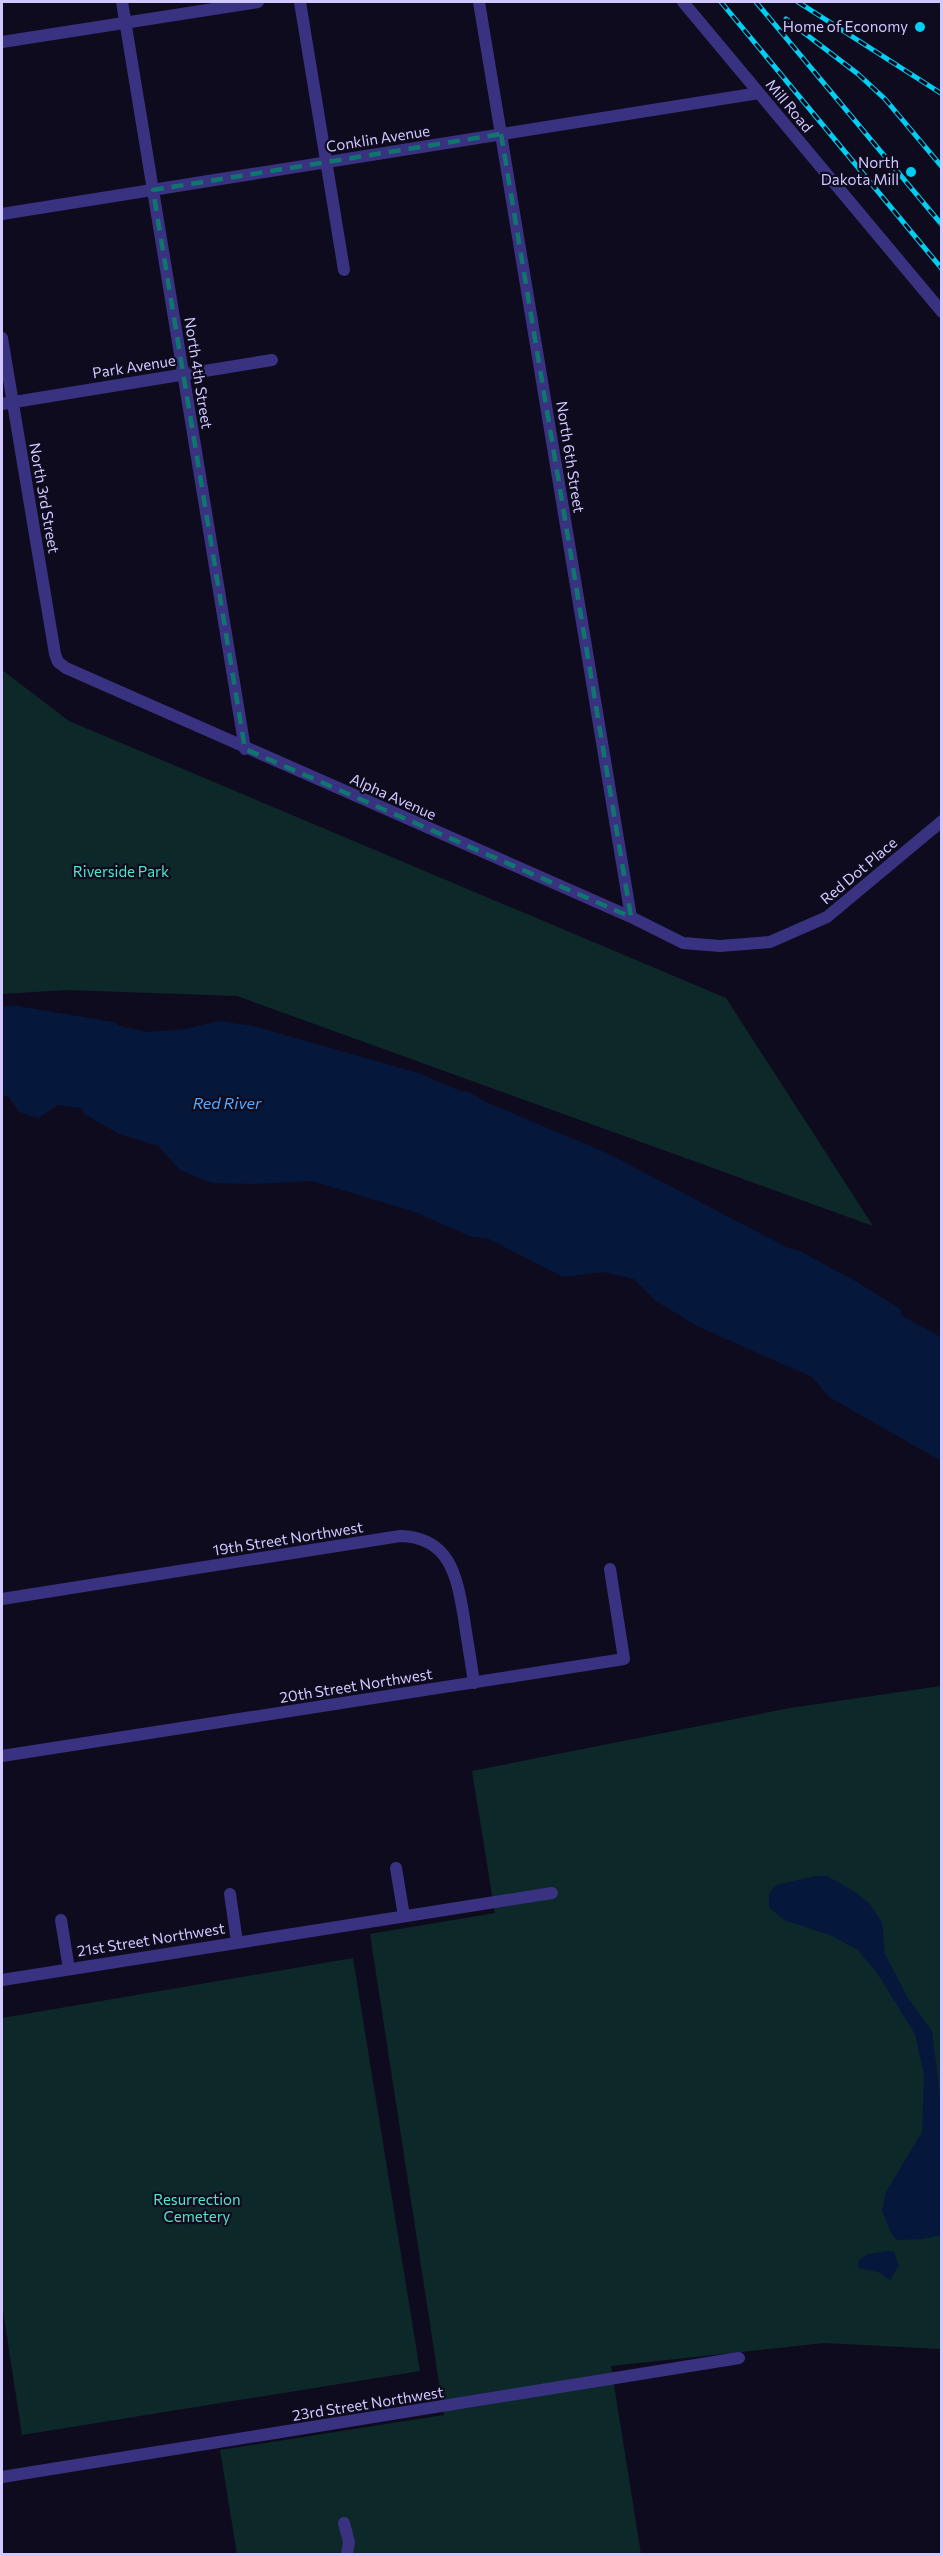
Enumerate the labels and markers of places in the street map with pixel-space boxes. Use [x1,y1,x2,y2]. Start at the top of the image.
place label: Home of Economy [783,17,908,35]
marker: Home of Economy [913,20,927,34]
place label: North Dakota Mill [821,153,899,188]
marker: North Dakota Mill [904,165,918,179]

